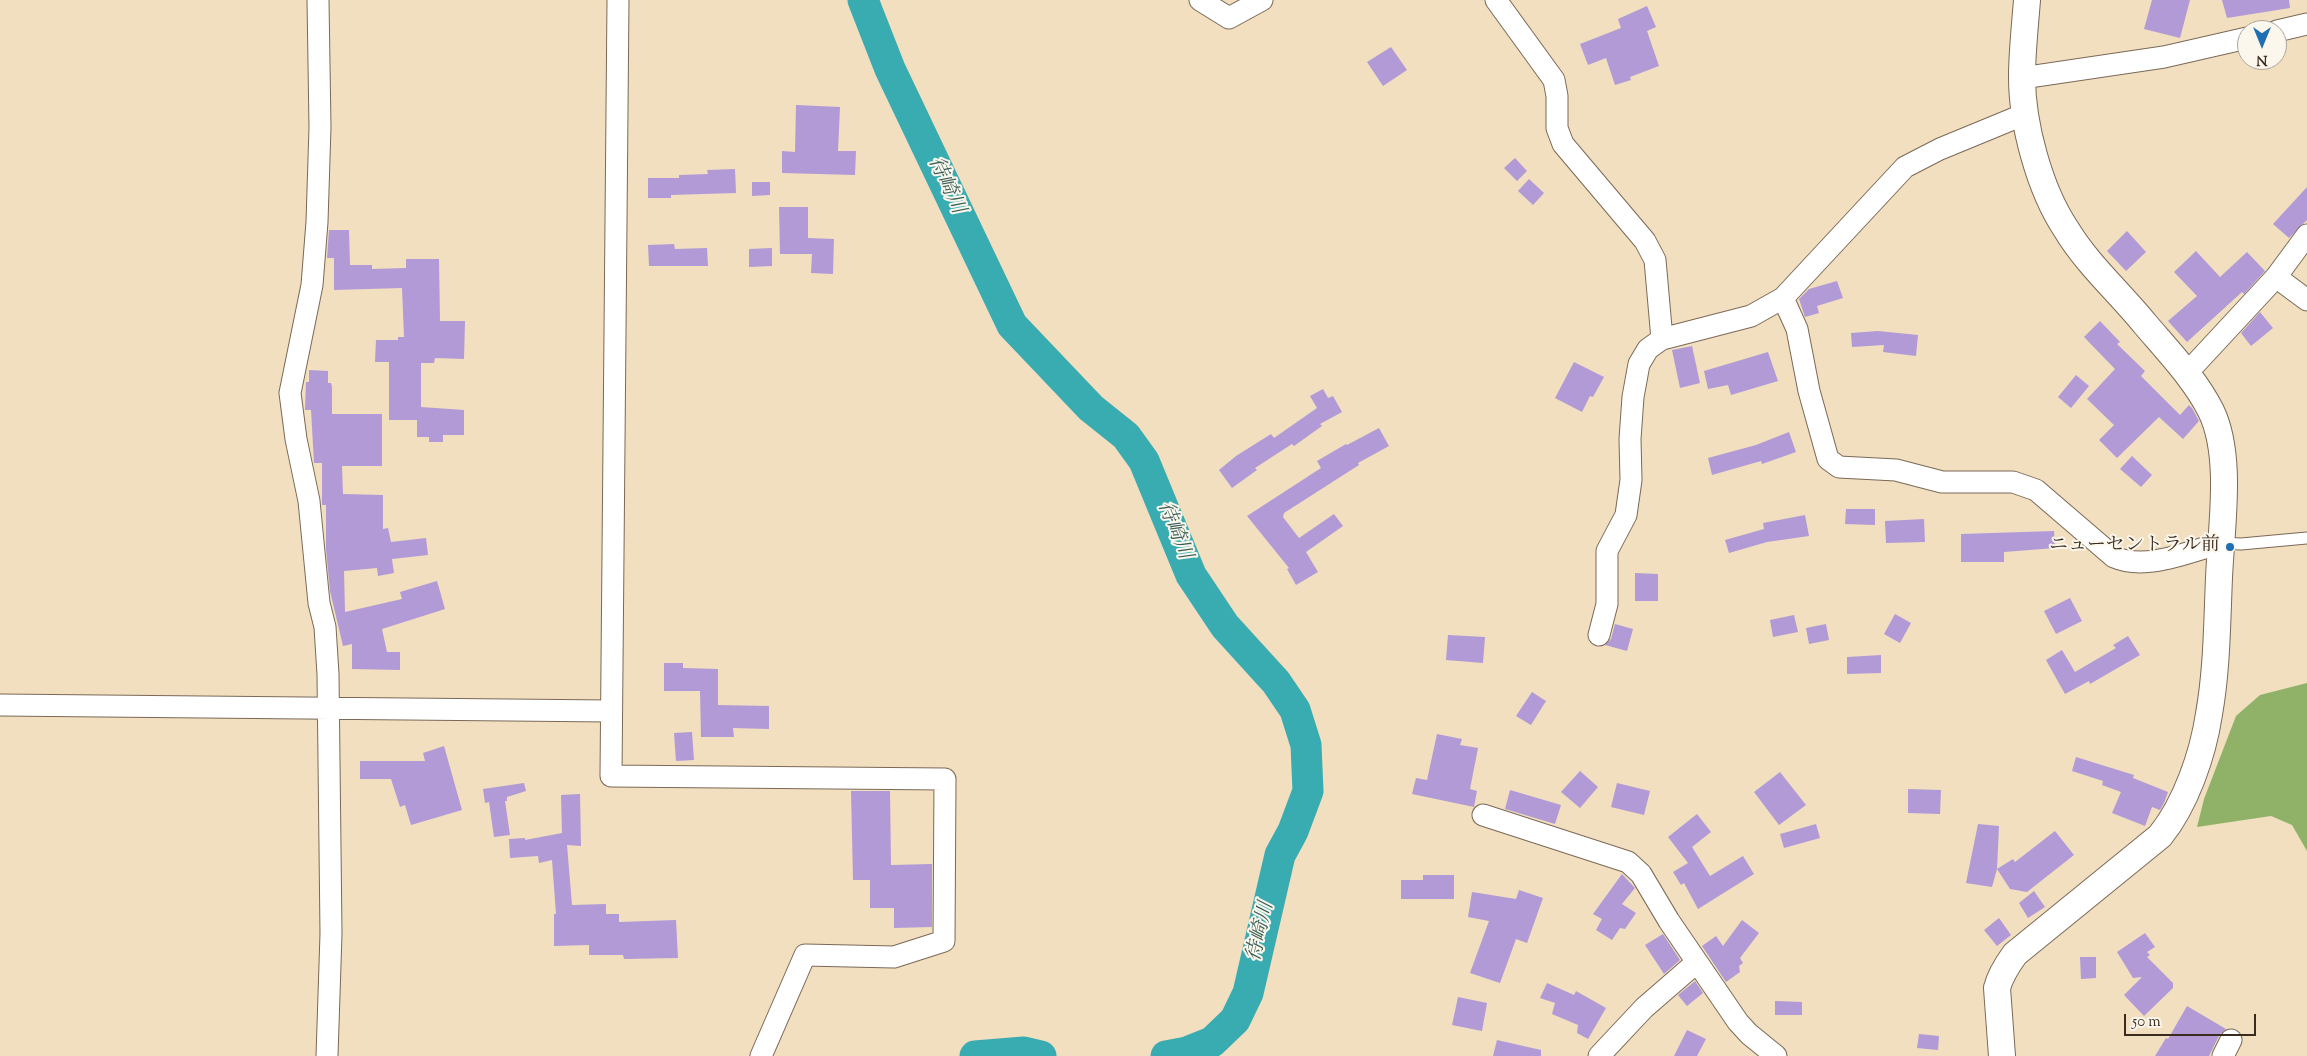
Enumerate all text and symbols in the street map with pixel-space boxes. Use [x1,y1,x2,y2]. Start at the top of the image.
north arrow [2237,20,2287,70]
text: N [2256,49,2268,69]
water label: 待崎川 [921,154,969,218]
water label: 待崎川 [1151,499,1195,563]
place label: ニューセントラル前 [2049,536,2220,558]
marker: ニューセントラル前 [2224,541,2236,553]
water label: 待崎川 [1244,900,1280,964]
scale bar [2127,1004,2260,1036]
text: 50 m [2132,1012,2161,1033]

